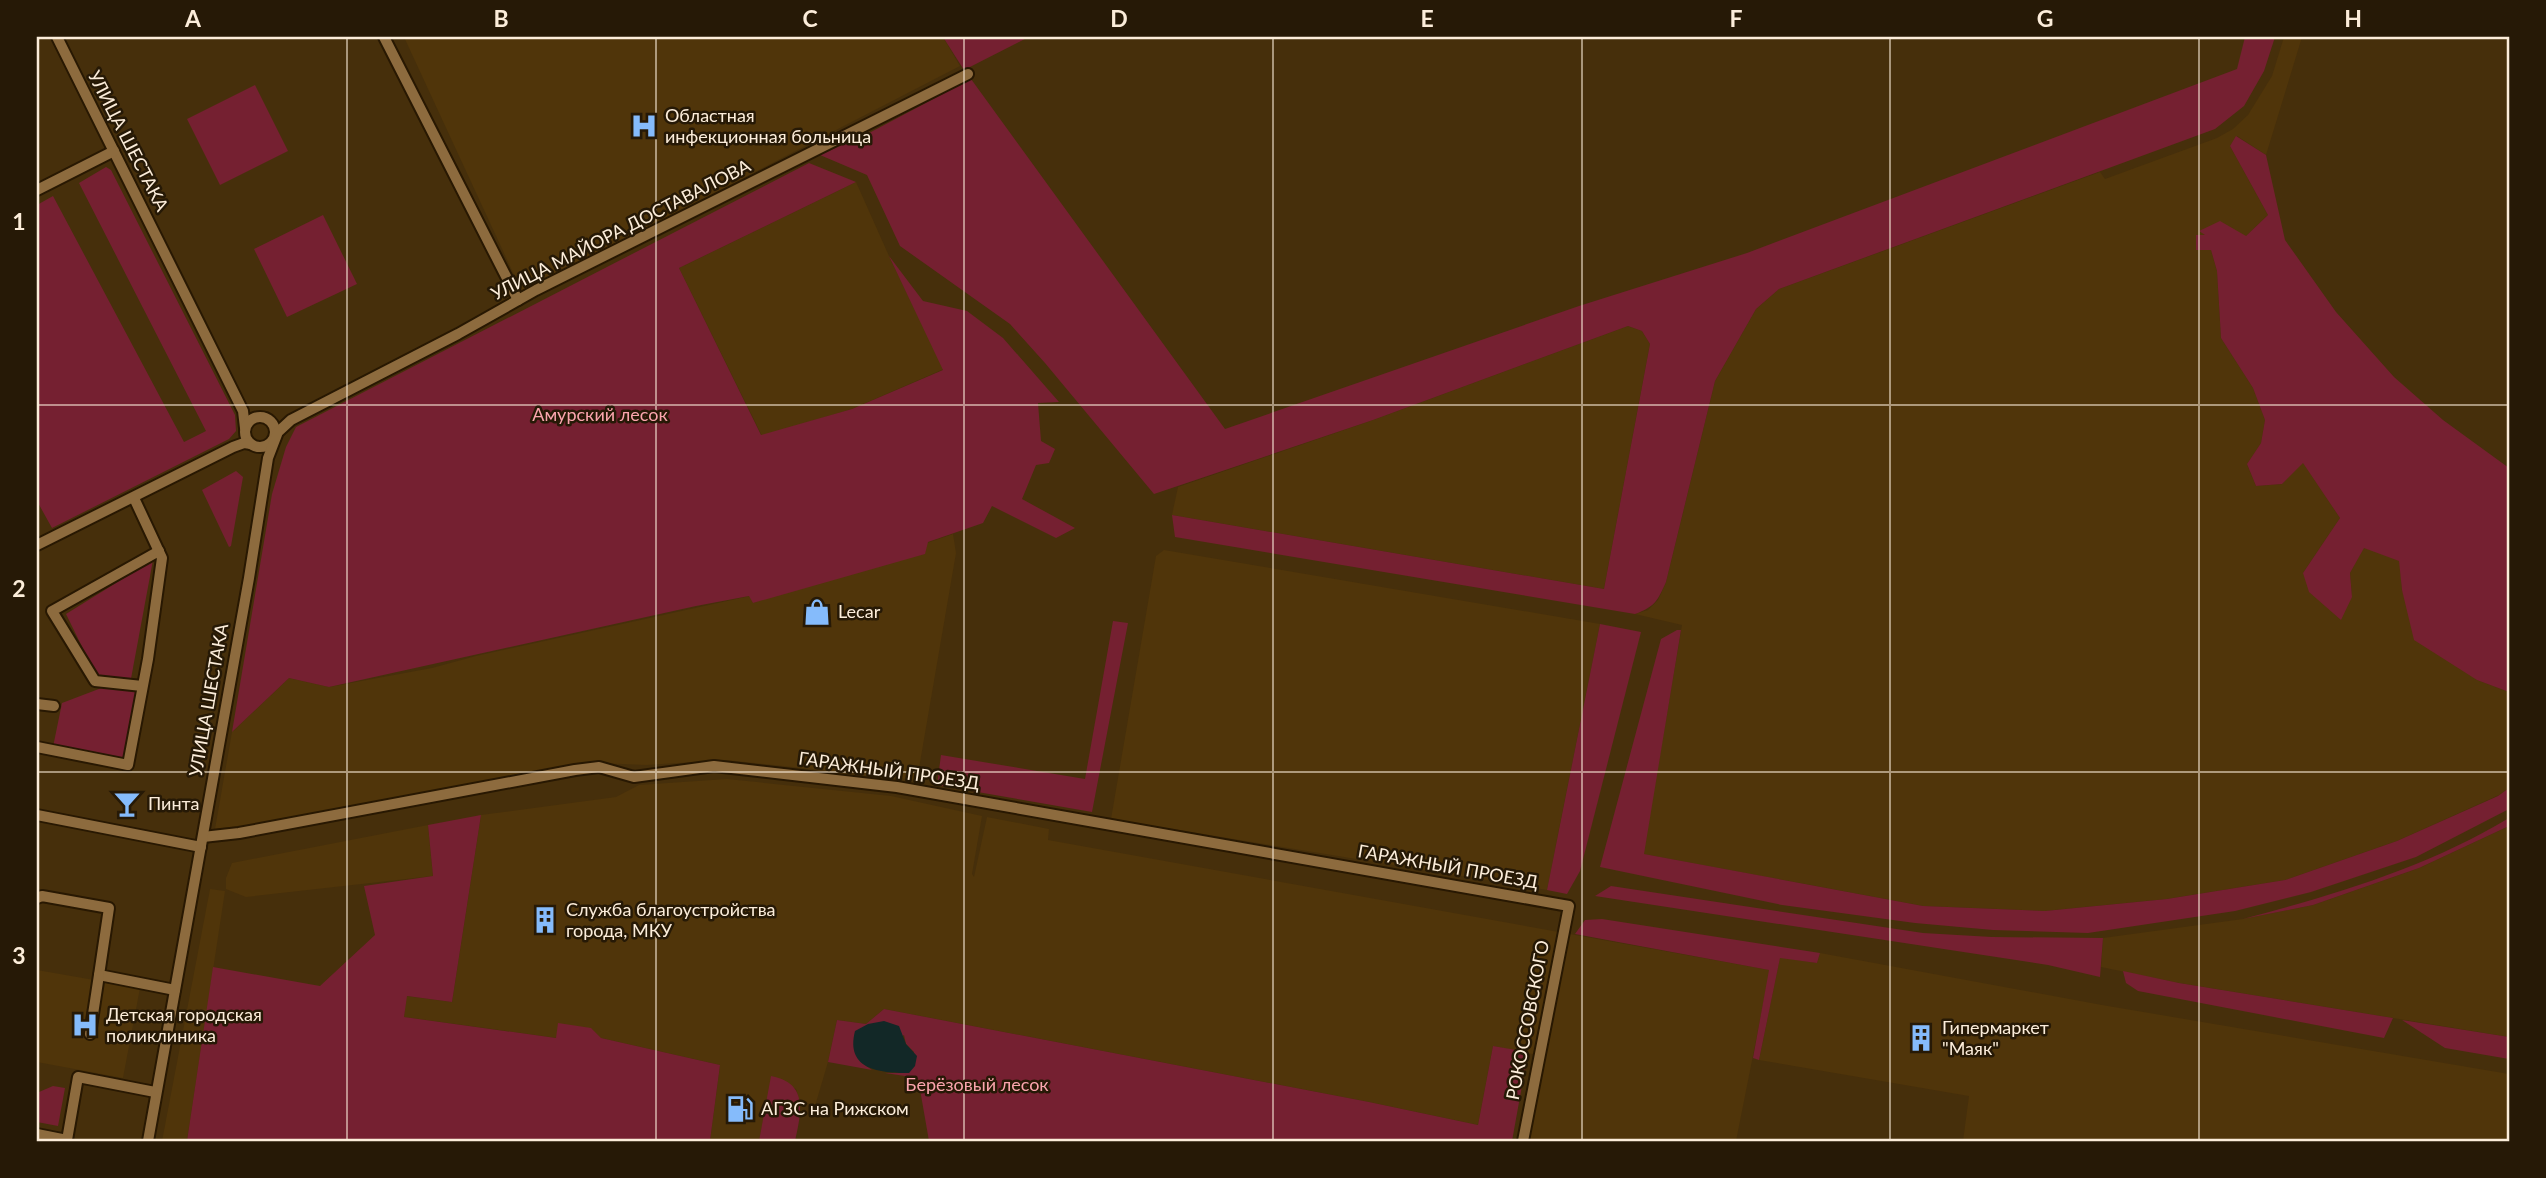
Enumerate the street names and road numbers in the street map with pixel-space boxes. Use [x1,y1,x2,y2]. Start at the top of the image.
street label: УЛИЦА ШЕСТАКА [84,66,174,215]
street label: УЛИЦА МАЙОРА ДОСТАВАЛОВА [487,153,755,304]
street label: УЛИЦА ШЕСТАКА [184,621,232,778]
street label: ГАРАЖНЫЙ ПРОЕЗД [797,746,981,794]
street label: ГАРАЖНЫЙ ПРОЕЗД [1356,839,1540,893]
street label: РОКОССОВСКОГО [1501,938,1553,1101]

